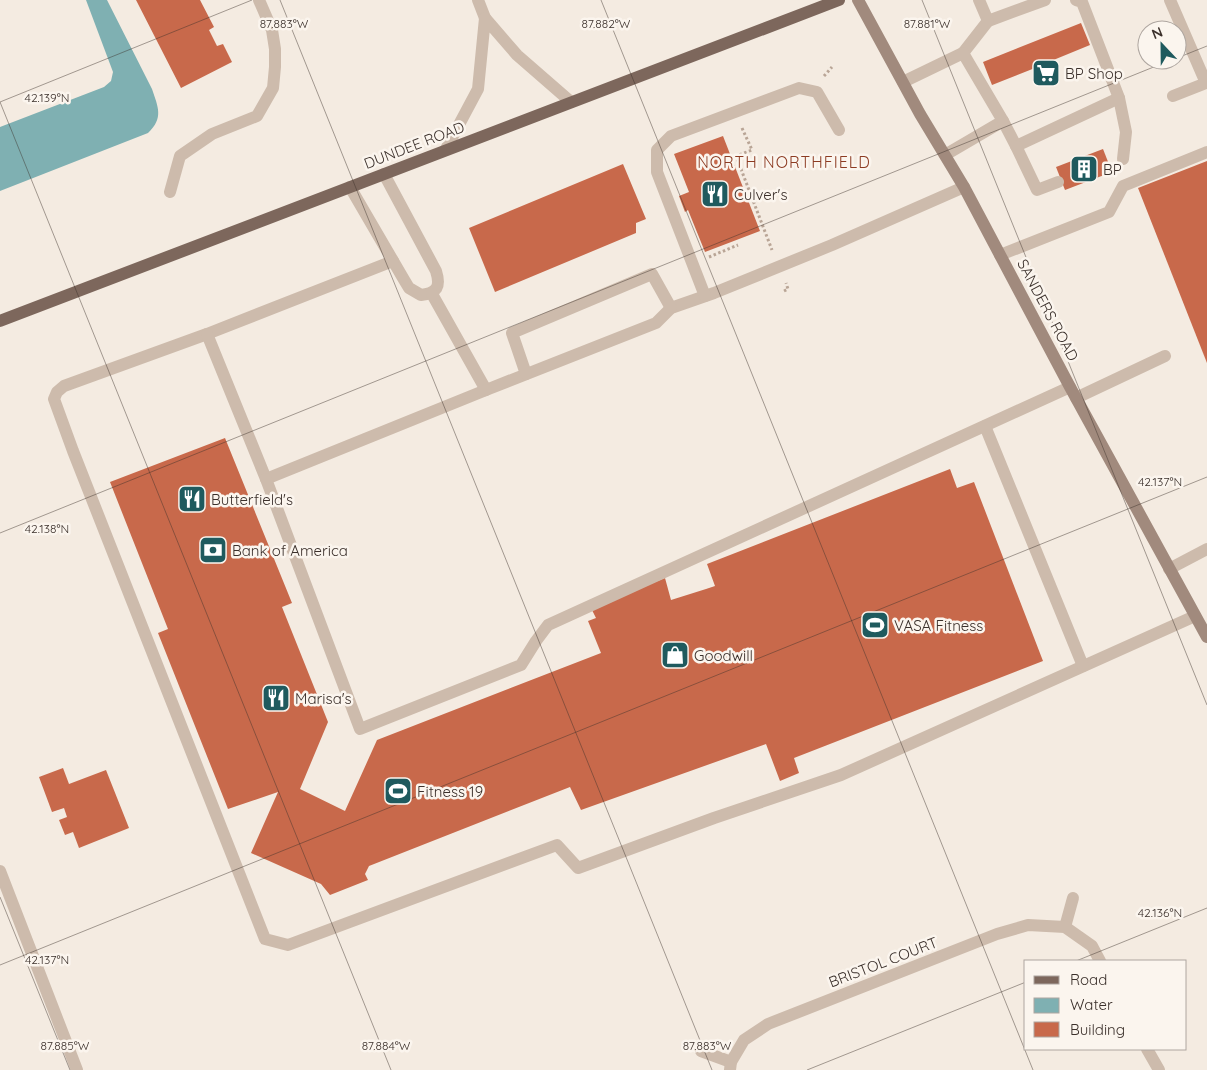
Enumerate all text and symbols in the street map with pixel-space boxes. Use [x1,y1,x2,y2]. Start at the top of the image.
text: 87.883°W [260,16,309,31]
text: 87.882°W [582,16,631,31]
text: 87.881°W [904,16,951,31]
north arrow [1137,20,1187,70]
text: N [1149,23,1165,43]
supermarket icon: BP Shop [1031,58,1061,88]
place label: BP Shop [1065,64,1123,83]
text: 42.139°N [25,90,69,105]
street label: DUNDEE ROAD [361,117,467,173]
district label: NORTH NORTHFIELD [697,152,871,172]
building icon: BP [1069,154,1099,184]
place label: BP [1103,160,1122,179]
restaurant icon: Culver's [700,179,730,209]
place label: Culver's [734,185,787,204]
street label: SANDERS ROAD [1013,256,1083,364]
text: 42.137°N [1138,474,1182,489]
restaurant icon: Butterfield's [177,484,207,514]
place label: Butterfield's [211,490,293,509]
text: 42.138°N [25,521,69,536]
bank icon: Bank of America [198,535,228,565]
place label: Bank of America [232,541,348,560]
sports icon: VASA Fitness [860,610,890,640]
place label: VASA Fitness [894,616,983,635]
shop icon: Goodwill [660,640,690,670]
place label: Goodwill [694,646,753,665]
restaurant icon: Marisa's [261,683,291,713]
place label: Marisa's [295,689,352,708]
sports icon: Fitness 19 [383,776,413,806]
place label: Fitness 19 [417,782,483,801]
text: 42.136°N [1138,905,1182,920]
street label: BRISTOL COURT [826,932,940,992]
text: 42.137°N [25,952,69,967]
legend [1024,960,1187,1050]
text: Road [1070,970,1107,989]
text: Water [1070,995,1113,1014]
text: Building [1070,1020,1125,1039]
text: 87.885°W [41,1038,90,1053]
text: 87.884°W [362,1038,411,1053]
text: 87.883°W [683,1038,732,1053]

